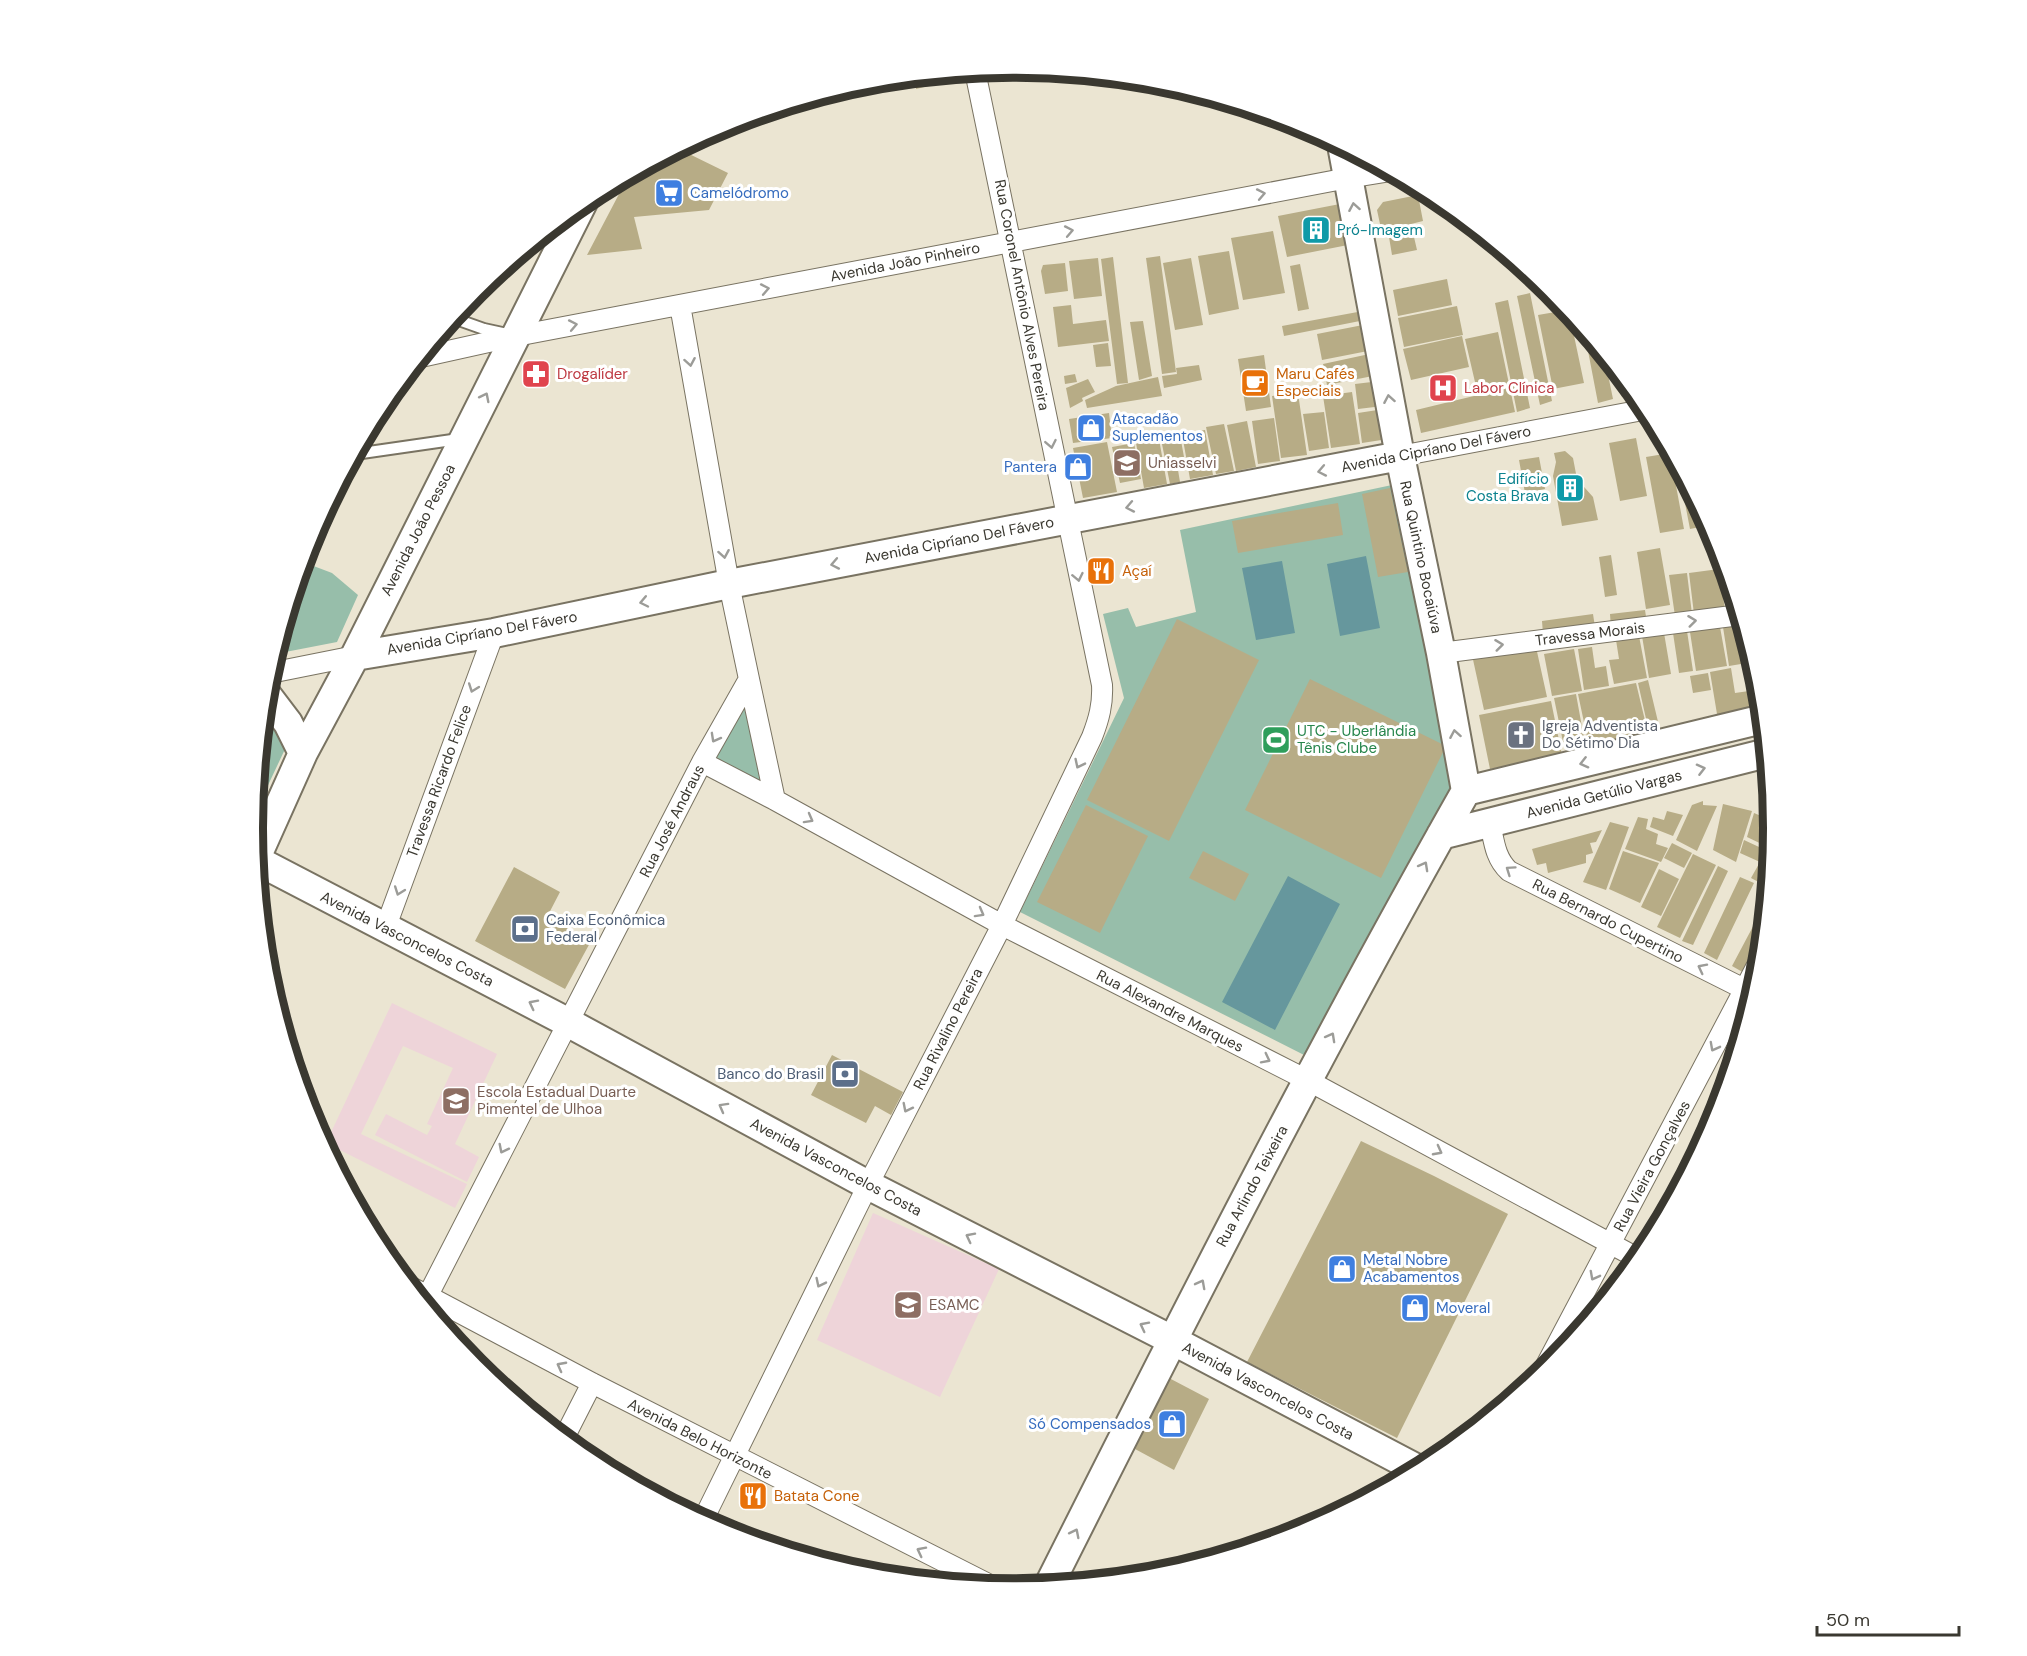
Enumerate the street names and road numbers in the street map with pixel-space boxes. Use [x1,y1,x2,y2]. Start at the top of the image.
street label: Rua Coronel Antônio Alves Pereira [990,178,1054,412]
street label: Avenida João Pinheiro [828,238,982,286]
street label: Avenida Cipríano Del Fávero [1339,421,1533,477]
street label: Avenida João Pessoa [376,461,460,599]
street label: Rua Quintino Bocaiúva [1395,479,1447,635]
street label: Avenida Cipríano Del Fávero [862,512,1056,568]
street label: Avenida Cipríano Del Fávero [385,606,579,660]
street label: Travessa Morais [1534,617,1646,651]
street label: Travessa Ricardo Felice [402,702,476,860]
street label: Rua José Andraus [635,761,709,881]
street label: Avenida Getúlio Vargas [1524,765,1684,823]
street label: Rua Bernardo Cupertino [1529,874,1687,968]
street label: Avenida Vasconcelos Costa [317,887,497,991]
street label: Rua Rivalino Pereira [909,965,987,1093]
street label: Rua Alexandre Marques [1093,965,1247,1057]
street label: Rua Vieira Gonçalves [1609,1097,1695,1235]
street label: Avenida Vasconcelos Costa [747,1113,925,1221]
street label: Rua Arlindo Teixeira [1211,1122,1293,1250]
street label: Avenida Vasconcelos Costa [1179,1337,1357,1445]
street label: Avenida Belo Horizonte [624,1394,776,1484]

